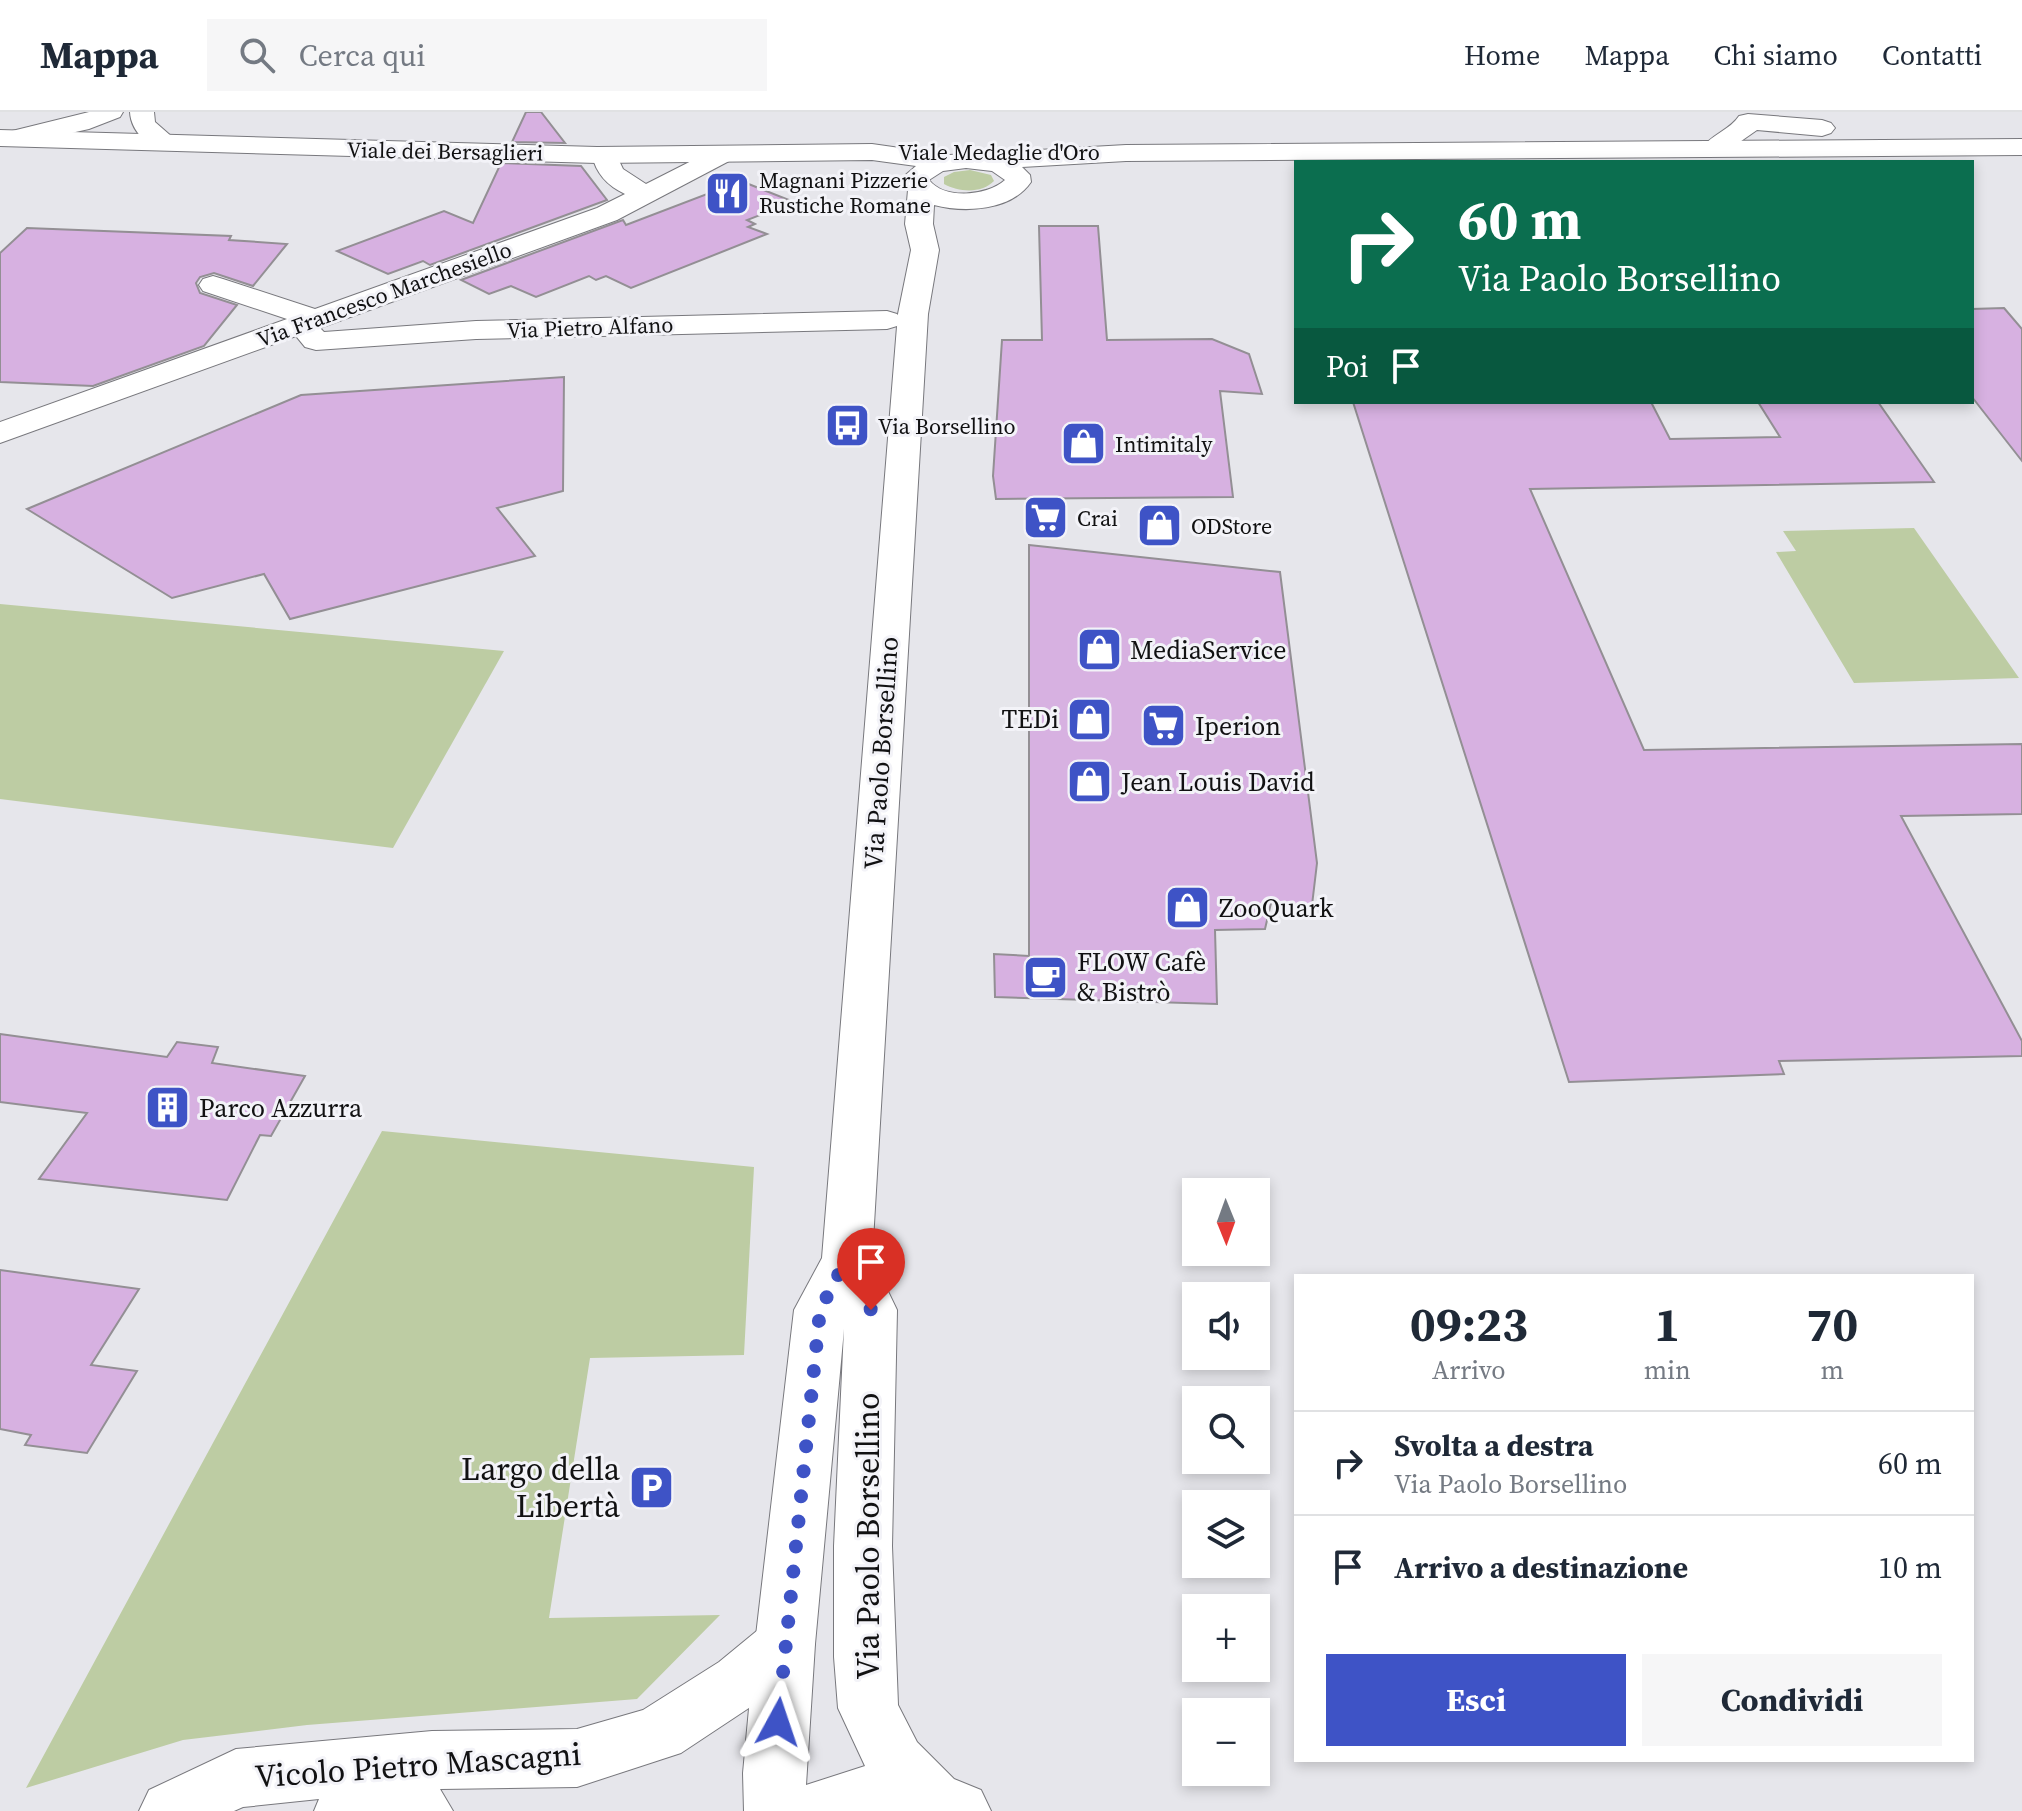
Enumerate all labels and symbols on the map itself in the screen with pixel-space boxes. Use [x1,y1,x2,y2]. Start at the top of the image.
street label: Viale dei Bersaglieri [347,134,543,168]
street label: Viale Medaglie d'Oro [898,137,1100,167]
place label: Magnani Pizzerie Rustiche Romane [759,165,931,220]
restaurant icon: Magnani Pizzerie Rustiche Romane [704,169,752,217]
street label: Via Francesco Marchesiello [252,234,516,354]
street label: Via Pietro Alfano [506,309,674,345]
bus stop icon: Via Borsellino [823,402,871,450]
place label: Via Borsellino [878,411,1016,441]
shop icon: Intimitaly [1060,420,1108,468]
place label: Intimitaly [1115,429,1213,459]
supermarket icon: Crai [1022,494,1070,542]
shop icon: ODStore [1136,502,1184,550]
place label: Crai [1077,503,1118,533]
place label: ODStore [1191,511,1272,541]
shop icon: MediaService [1075,626,1123,674]
place label: MediaService [1130,632,1287,668]
street label: Via Paolo Borsellino [855,635,907,871]
shop icon: TEDi [1066,695,1114,743]
place label: TEDi [1001,701,1059,737]
supermarket icon: Iperion [1140,702,1188,750]
place label: Iperion [1195,708,1281,744]
shop icon: Jean Louis David [1066,758,1114,806]
place label: Jean Louis David [1120,764,1315,800]
shop icon: ZooQuark [1164,884,1212,932]
place label: ZooQuark [1219,890,1334,926]
place label: FLOW Cafè & Bistrò [1077,944,1206,1010]
cafe icon: FLOW Cafè & Bistrò [1022,953,1070,1001]
building icon: Parco Azzurra [144,1084,192,1132]
place label: Parco Azzurra [199,1090,363,1126]
north arrow [1182,1178,1270,1266]
pin [837,1228,905,1310]
street label: Via Paolo Borsellino [846,1392,890,1680]
place label: Largo della Libertà [461,1447,621,1528]
parking icon: Largo della Libertà [627,1463,675,1511]
position arrow [736,1680,820,1764]
street label: Vicolo Pietro Mascagni [253,1732,583,1798]

